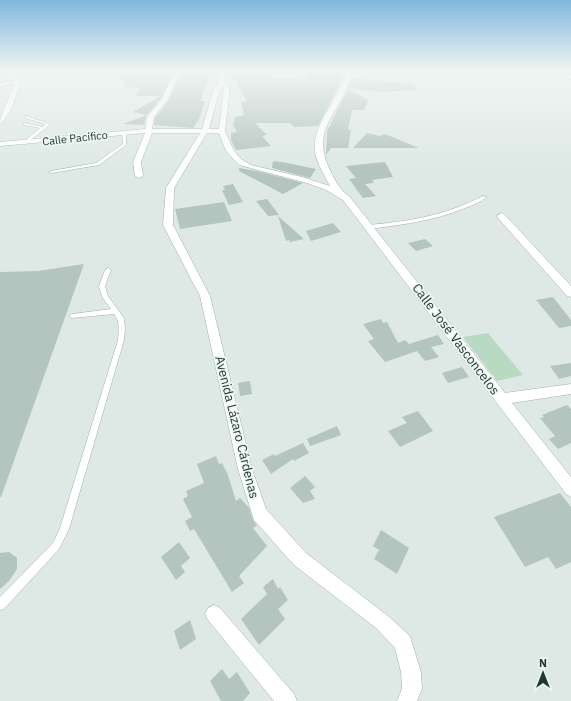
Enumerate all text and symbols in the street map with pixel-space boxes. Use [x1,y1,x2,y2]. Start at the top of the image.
street label: Calle Pacífico [42,128,108,148]
street label: Calle José Vasconcelos [408,280,504,398]
street label: Avenida Lázaro Cárdenas [211,354,263,500]
north arrow [523,653,563,693]
text: N [539,656,547,670]

